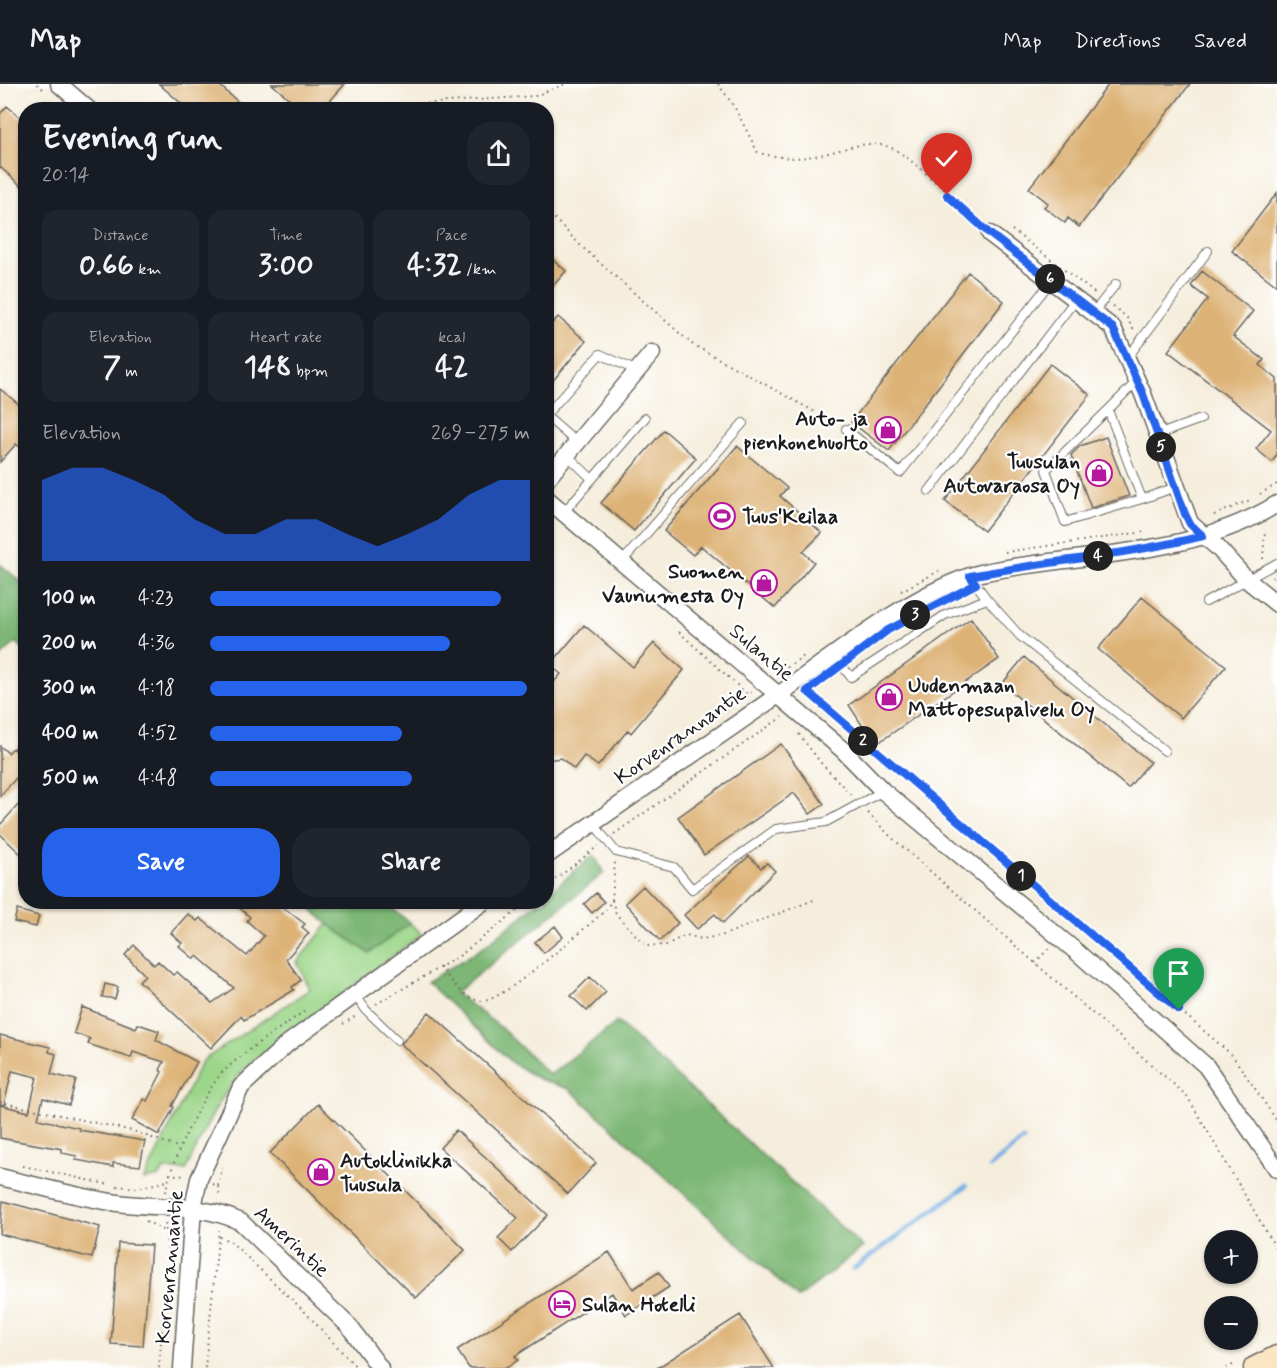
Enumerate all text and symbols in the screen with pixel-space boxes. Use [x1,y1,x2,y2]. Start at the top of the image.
text: Map [30,23,81,60]
text: Map [1003,27,1042,55]
text: Directions [1075,27,1161,55]
text: Saved [1194,27,1247,55]
text: Evening run [42,117,222,161]
button: share [467,122,530,185]
pin [921,133,972,195]
icon: check [930,142,963,175]
text: 20:14 [42,162,90,189]
text: Distance [92,225,148,246]
text: Time [269,225,303,246]
text: Pace [436,225,468,246]
text: 0.66 [79,246,134,285]
text: 3:00 [258,246,314,285]
text: 4:32 [407,246,462,285]
text: km [134,259,162,280]
text: /km [462,259,496,280]
pin: 6 [1035,264,1065,294]
text: 6 [1046,268,1054,289]
text: Elevation [89,327,152,348]
text: Heart rate [250,327,322,348]
text: kcal [438,327,465,348]
text: 7 [103,348,121,387]
text: 148 [244,348,292,387]
text: 42 [435,348,468,387]
text: m [121,361,138,382]
text: bpm [292,361,328,382]
place label: Auto- ja pienkonehuolto [743,405,868,457]
shop icon: Auto- ja pienkonehuolto [873,415,903,445]
text: Elevation [42,420,121,447]
text: 269–275 m [431,420,530,447]
pin: 5 [1146,432,1176,462]
text: 5 [1156,436,1166,457]
place label: Tuusulan Autovaraosa Oy [943,448,1080,500]
shop icon: Tuusulan Autovaraosa Oy [1084,458,1114,488]
sports icon: Tuus'Keilaa [707,501,737,531]
place label: Tuus'Keilaa [742,503,838,531]
pin: 4 [1083,541,1113,571]
text: 4 [1093,545,1103,566]
place label: Suomen Vaunumesta Oy [602,558,745,610]
shop icon: Suomen Vaunumesta Oy [749,568,779,598]
text: 100 m [42,585,96,612]
text: 4:23 [138,585,173,612]
pin: 3 [900,600,930,630]
text: 3 [911,604,919,625]
street label: Sulantie [723,617,800,688]
text: 200 m [42,630,97,657]
text: 4:36 [138,630,175,657]
place label: Uudenmaan Mattopesupalvelu Oy [908,672,1095,724]
text: 300 m [42,675,96,702]
text: 4:18 [138,675,175,702]
street label: Korvenrannantie [609,680,752,792]
shop icon: Uudenmaan Mattopesupalvelu Oy [874,682,904,712]
text: 400 m [42,720,98,747]
text: 4:52 [138,720,178,747]
pin: 2 [848,726,878,756]
text: 2 [859,730,867,751]
text: 500 m [42,765,99,792]
text: 4:48 [138,765,178,792]
button: Save [42,828,280,897]
button: Share [292,828,530,897]
pin: 1 [1006,861,1036,891]
text: 1 [1017,865,1025,886]
pin [1153,948,1204,1010]
icon: arrive [1162,957,1195,990]
place label: Autoklinikka Tuusula [340,1147,452,1199]
shop icon: Autoklinikka Tuusula [306,1157,336,1187]
street label: Korvenrannantie [149,1189,191,1345]
street label: Amerintie [248,1200,335,1284]
map controls [1204,1230,1258,1350]
button: + [1204,1230,1258,1284]
hotel icon: Sulan Hotelli [547,1289,577,1319]
place label: Sulan Hotelli [582,1291,696,1319]
button: − [1204,1296,1258,1350]

